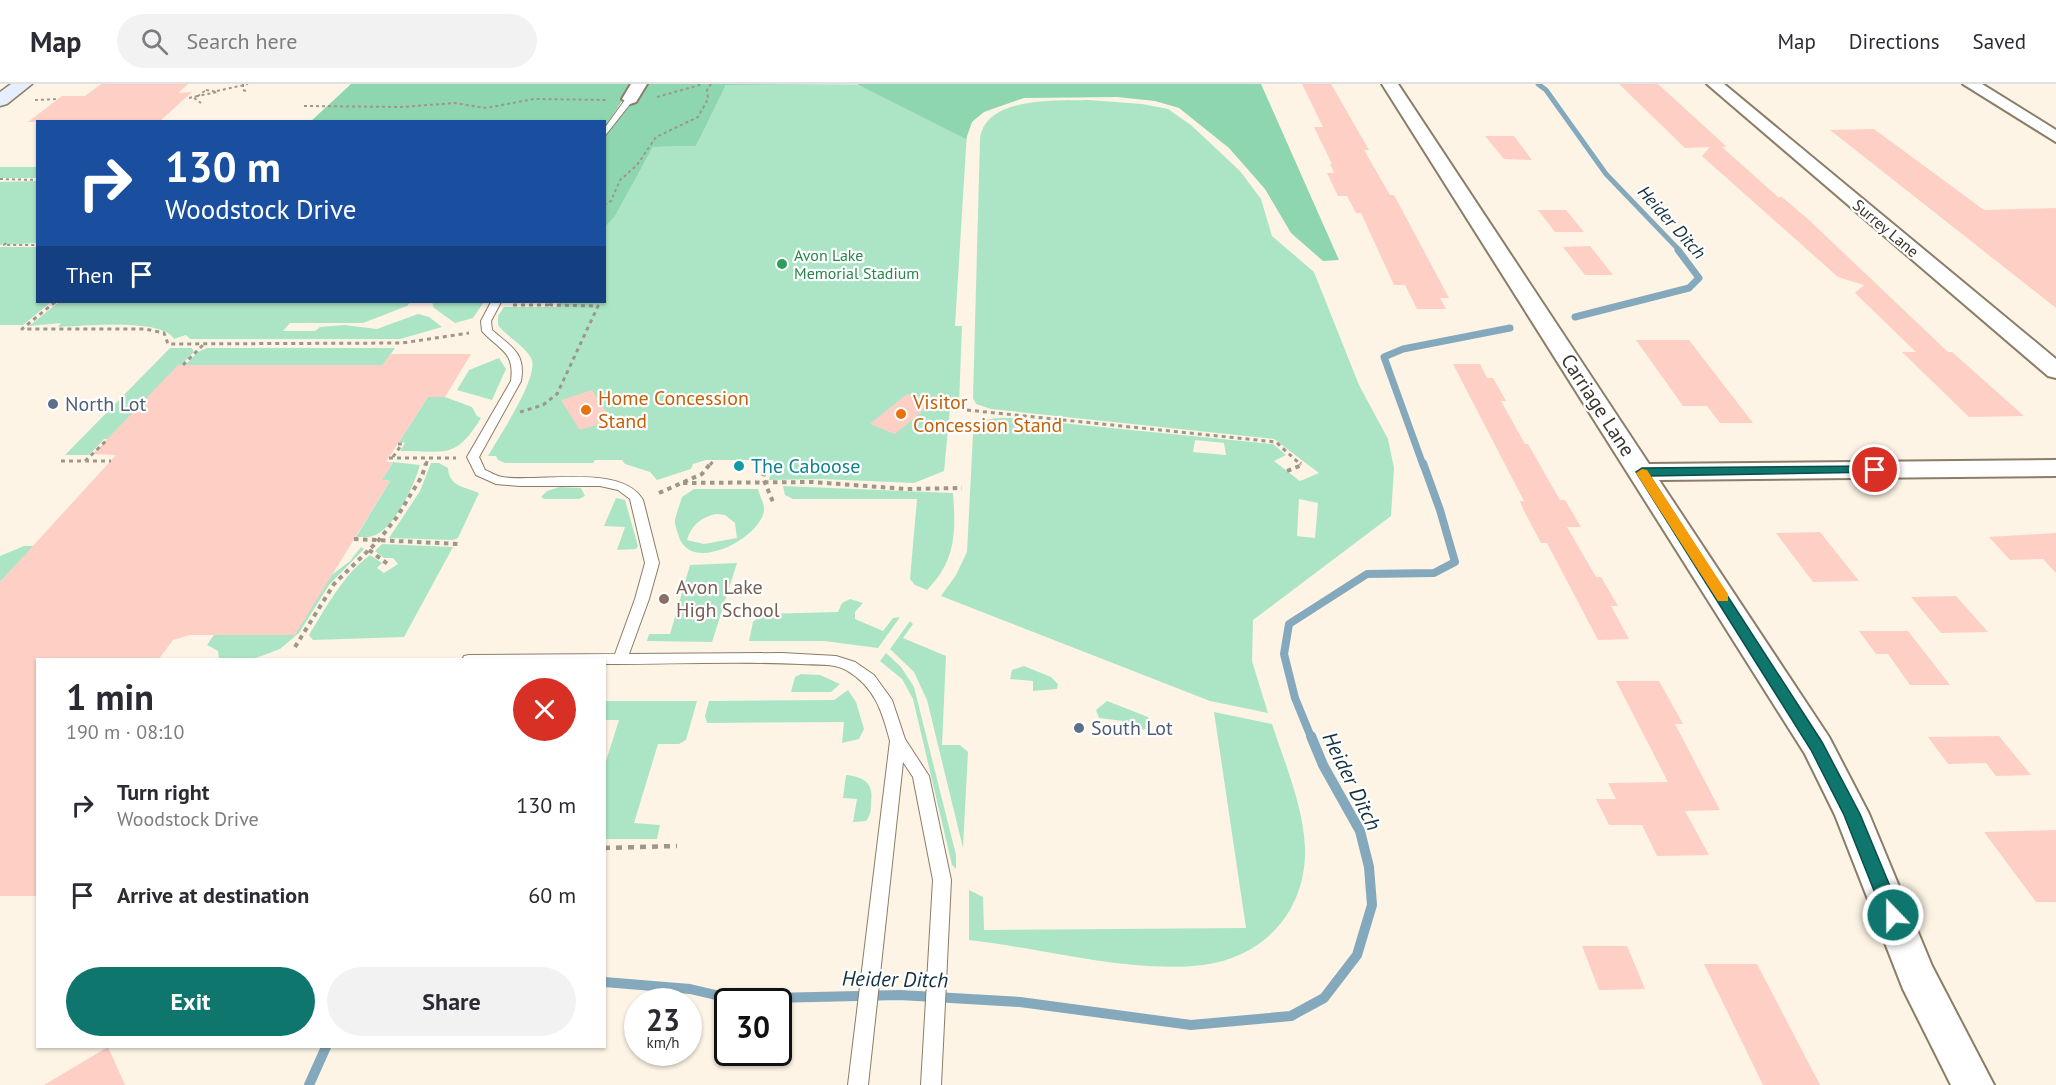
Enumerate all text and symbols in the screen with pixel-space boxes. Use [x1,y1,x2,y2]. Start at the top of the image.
search box [117,14,537,68]
text: Map [30,23,81,60]
icon: search [138,25,171,58]
text: Search here [186,27,297,55]
text: Map [1777,28,1816,55]
text: Directions [1849,28,1940,55]
text: Saved [1973,28,2026,55]
text: 130 m [165,139,281,194]
icon: right [66,144,144,222]
water label: Heider Ditch [1633,180,1711,264]
text: Woodstock Drive [165,192,356,226]
street label: Surrey Lane [1849,195,1923,261]
place label: Avon Lake Memorial Stadium [794,245,919,283]
marker: Avon Lake Memorial Stadium [775,257,789,271]
icon: arrive [125,258,158,291]
text: Then [66,261,113,289]
street label: Carriage Lane [1555,349,1641,461]
place label: Home Concession Stand [598,385,749,434]
place label: Visitor Concession Stand [912,389,1062,438]
place label: North Lot [65,391,147,417]
marker: North Lot [46,397,60,411]
marker: Home Concession Stand [579,403,593,417]
marker: Visitor Concession Stand [894,407,908,421]
pin [1849,444,1900,495]
place label: The Caboose [751,453,860,479]
icon: arrive [1858,453,1891,486]
marker: The Caboose [732,459,746,473]
place label: Avon Lake High School [676,574,780,623]
marker: Avon Lake High School [657,592,671,606]
text: 1 min [66,673,154,720]
button: close [513,678,576,741]
place label: South Lot [1091,715,1173,741]
text: 190 m · 08:10 [66,719,184,745]
marker: South Lot [1072,721,1086,735]
water label: Heider Ditch [1317,727,1387,835]
text: Turn right [117,778,209,806]
icon: right [66,789,99,822]
text: 130 m [516,791,576,819]
text: Woodstock Drive [117,806,259,832]
icon: arrive [66,879,99,912]
text: Arrive at destination [117,881,309,909]
text: 60 m [528,881,576,909]
position arrow [1861,883,1925,947]
water label: Heider Ditch [842,965,948,993]
button: Exit [66,967,315,1036]
button: Share [327,967,576,1036]
speed limit sign: 30 [714,988,792,1066]
text: 23 [646,1000,680,1039]
text: km/h [647,1033,679,1052]

